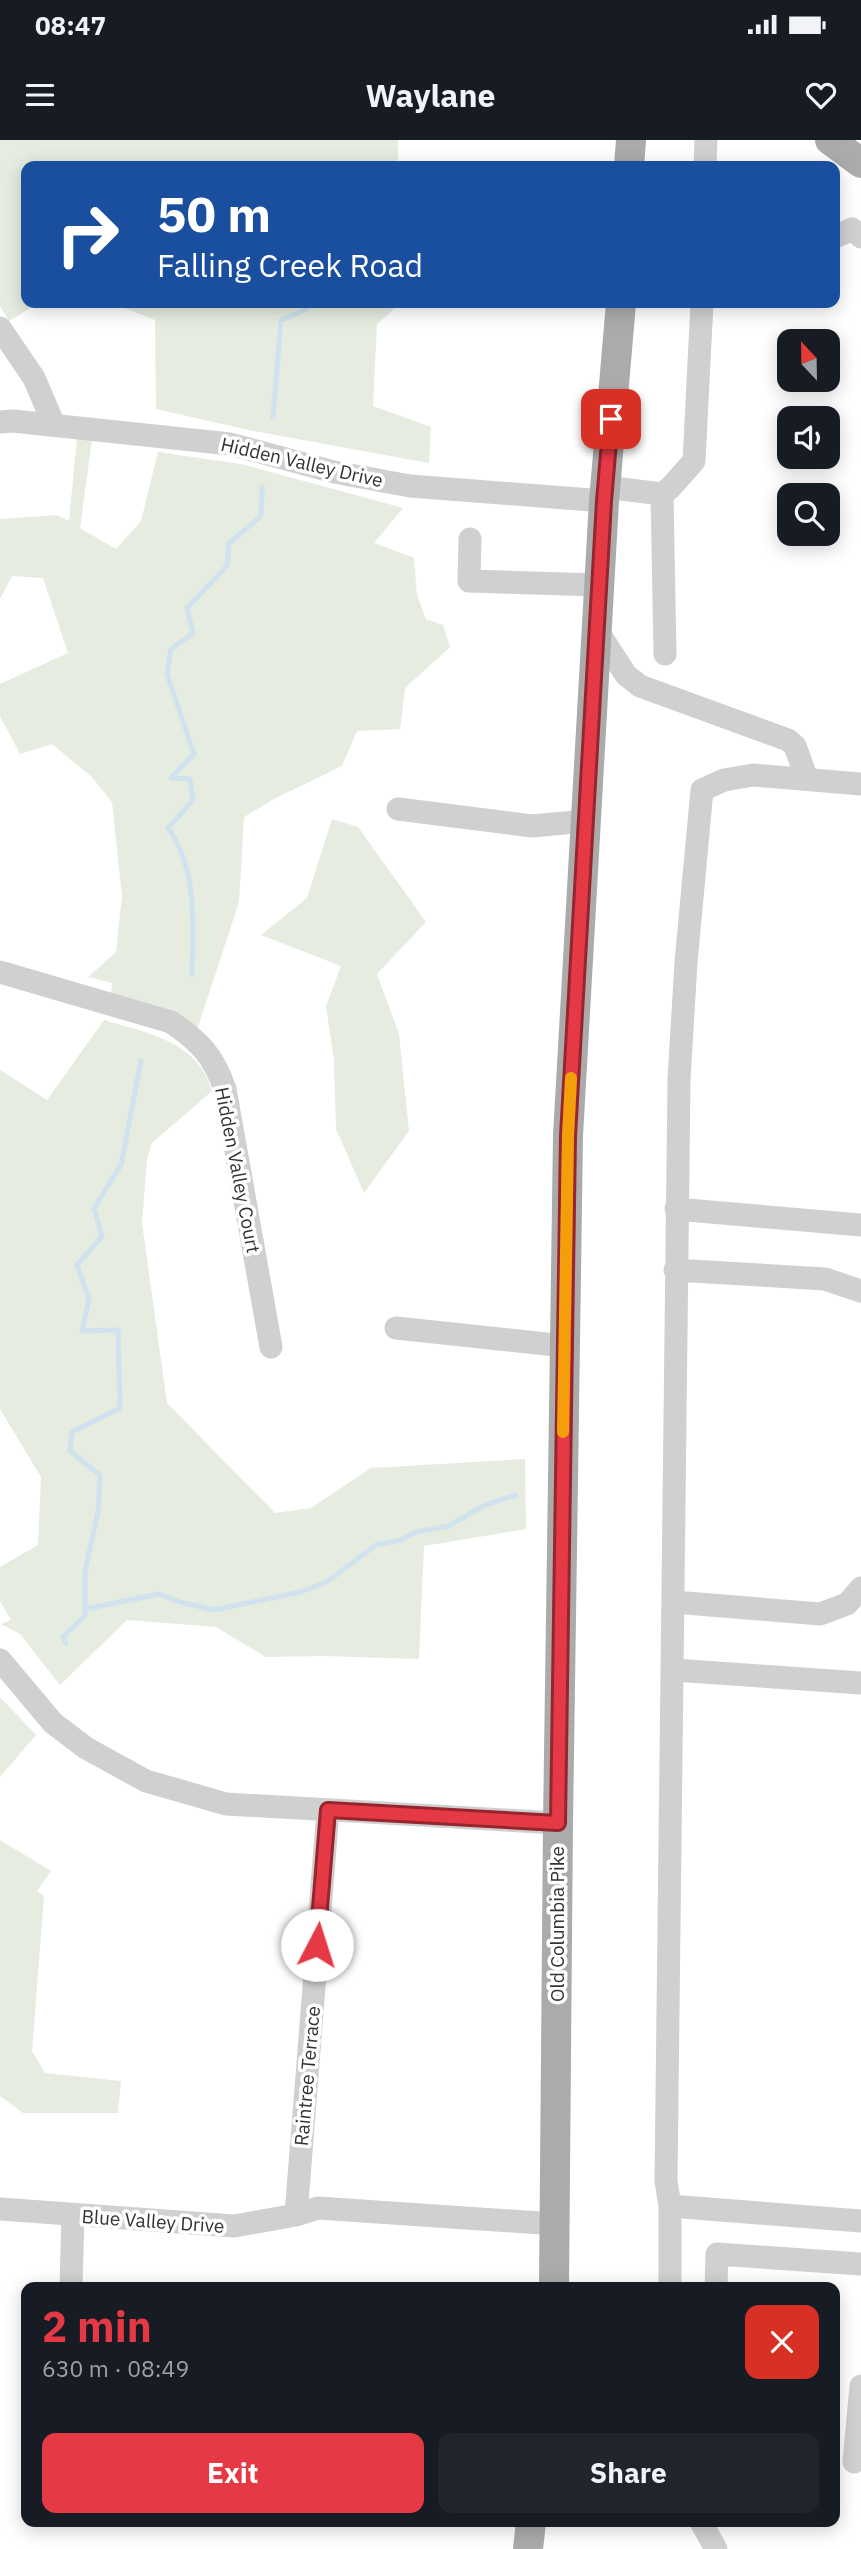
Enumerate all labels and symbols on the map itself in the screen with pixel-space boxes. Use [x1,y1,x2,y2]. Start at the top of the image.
north arrow [777,329,840,392]
pin [581,389,641,449]
street label: Hidden Valley Drive [219,432,385,492]
street label: Hidden Valley Court [210,1085,266,1255]
street label: Old Columbia Pike [545,1846,569,2002]
position arrow [280,1908,354,1982]
street label: Raintree Terrace [289,2005,325,2147]
street label: Blue Valley Drive [81,2204,225,2238]

